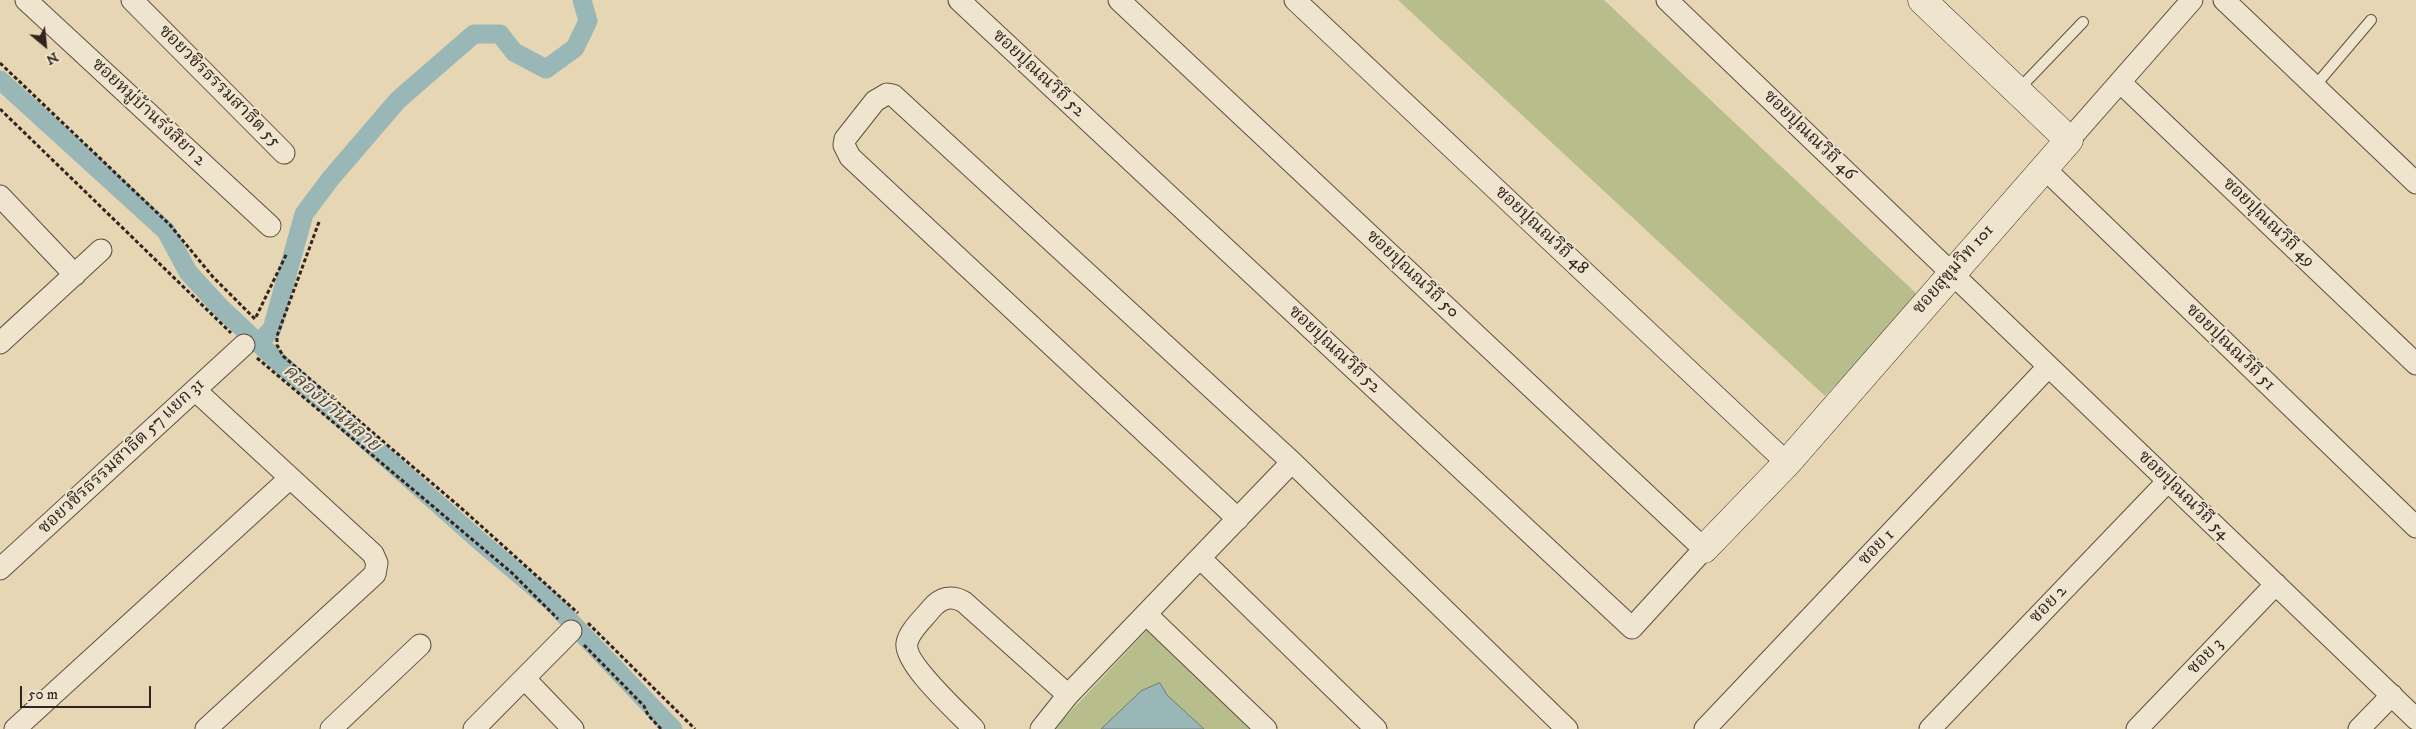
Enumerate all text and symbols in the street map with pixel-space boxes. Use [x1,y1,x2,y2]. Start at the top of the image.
north arrow [20,20,70,70]
street label: ซอยวชิรธรรมสาธิต 55 [153,21,285,153]
street label: ซอยปุณณวิถี 52 [987,26,1089,122]
text: N [43,48,61,69]
street label: ซอยหมู่บ้านรังสิยา 2 [86,54,210,172]
street label: ซอยปุณณวิถี 46 [1758,86,1860,186]
street label: ซอยปุณณวิถี 49 [2217,173,2319,273]
street label: ซอยปุณณวิถี 48 [1490,182,1592,280]
street label: ซอยสุขุมวิท 101 [1909,220,1999,320]
street label: ซอยปุณณวิถี 50 [1361,226,1463,324]
street label: ซอยปุณณวิถี 51 [2181,300,2279,396]
street label: ซอยปุณณวิถี 52 [1283,302,1385,398]
water label: คลองบ้านหลาย [278,360,384,458]
street label: ซอยวชิรธรรมสาธิต 57 แยก 31 [34,374,210,540]
street label: ซอยปุณณวิถี 54 [2133,447,2233,545]
street label: ซอย 1 [1854,525,1900,571]
street label: ซอย 2 [2026,581,2072,629]
street label: ซอย 3 [2183,634,2229,680]
scale bar [22,676,154,708]
text: 50 m [28,685,58,704]

